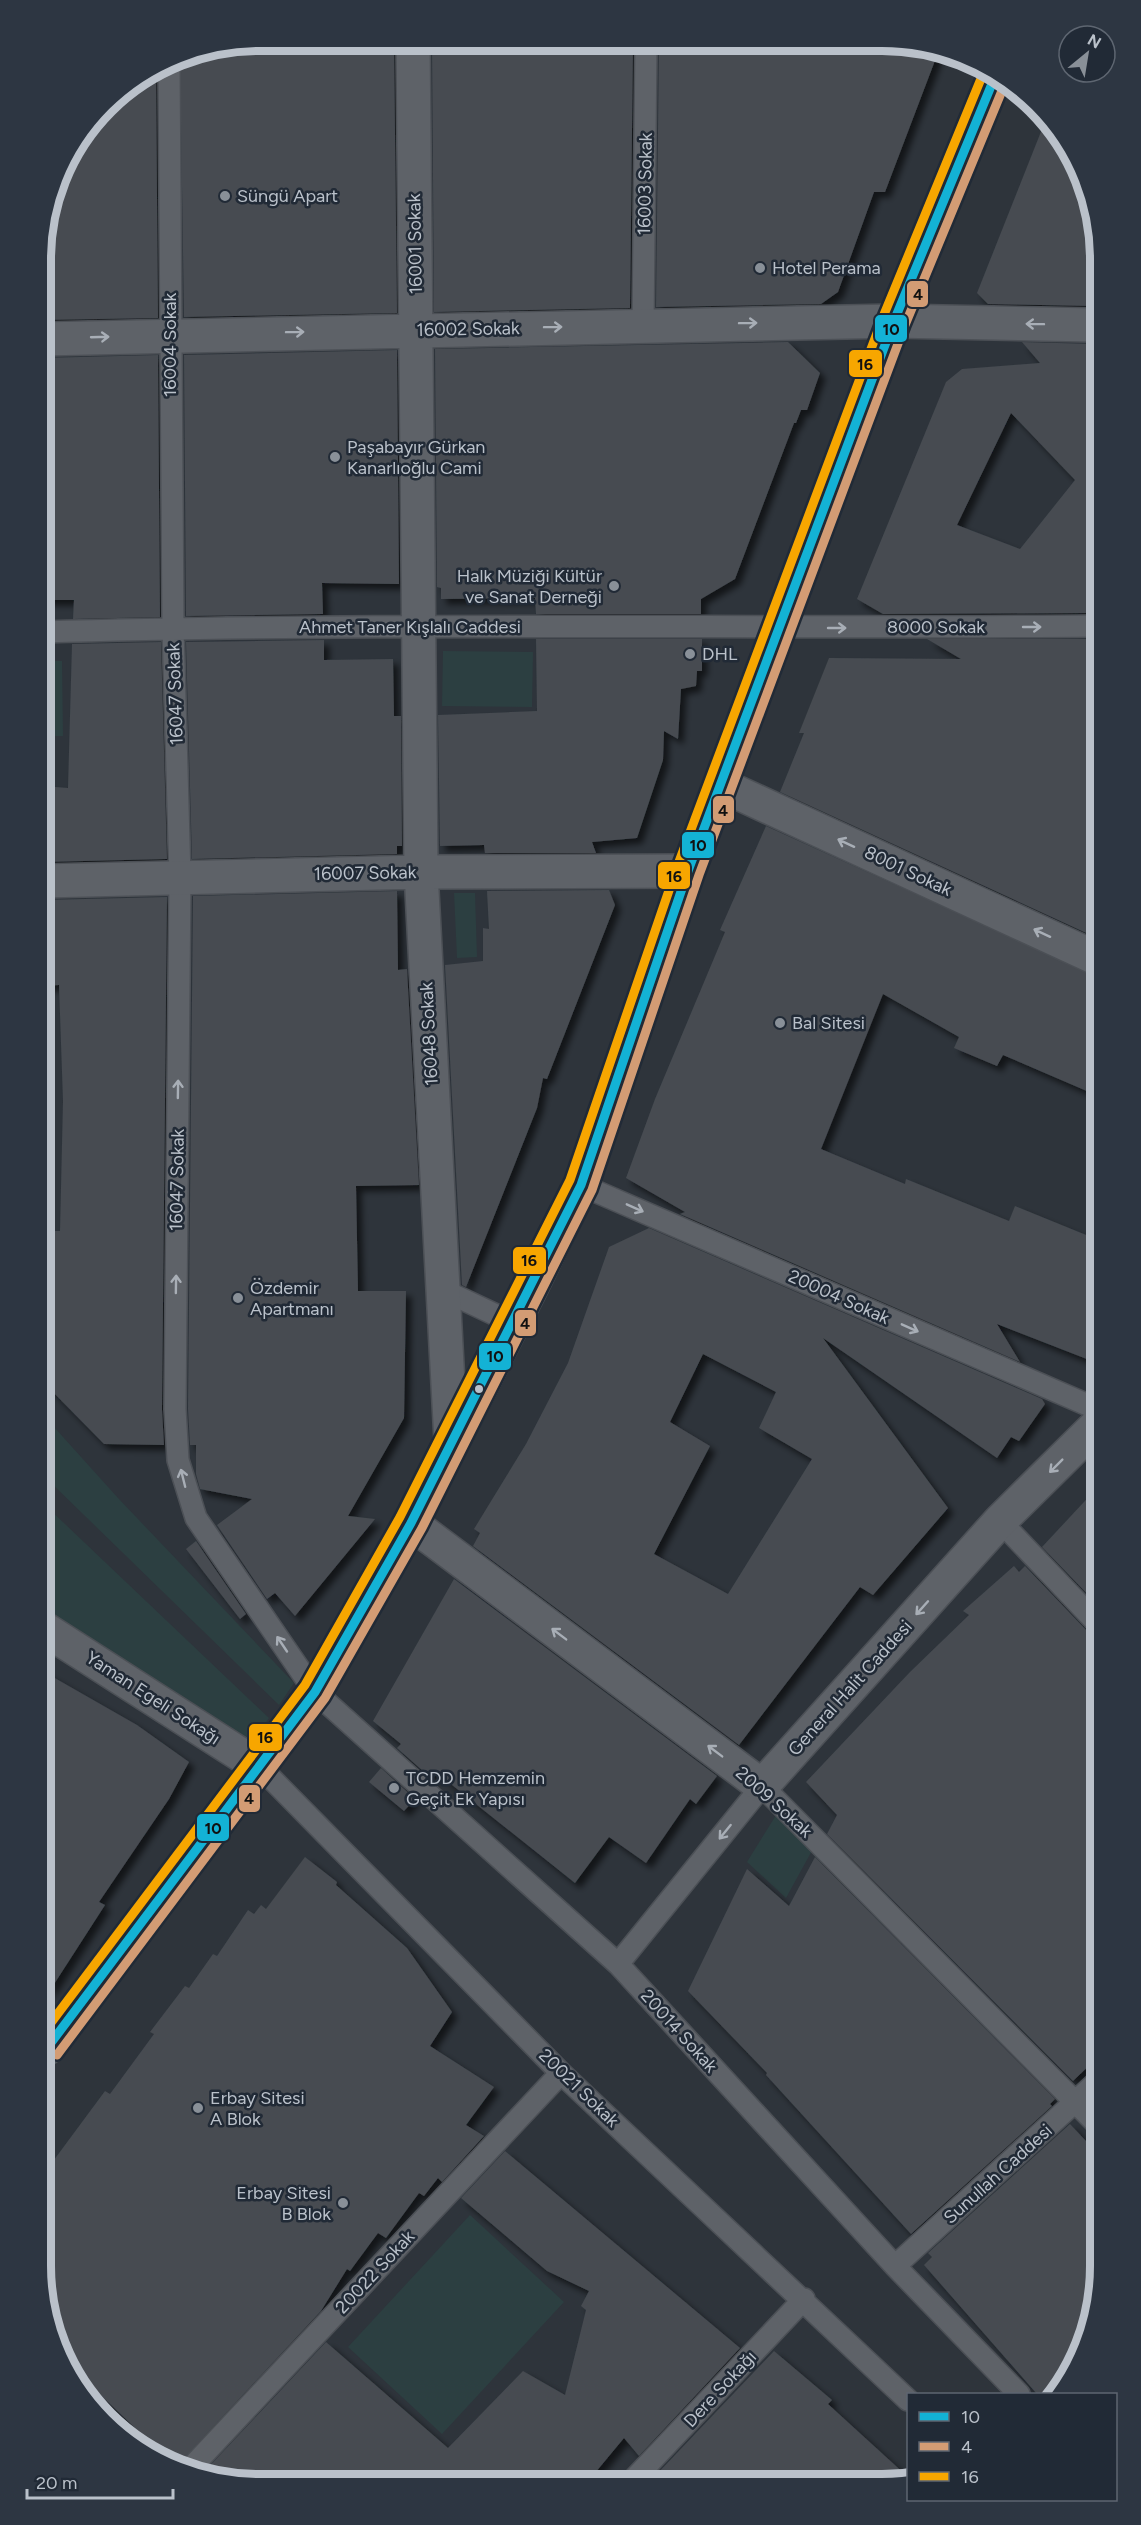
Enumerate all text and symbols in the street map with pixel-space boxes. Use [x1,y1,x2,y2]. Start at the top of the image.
north arrow [1057,24,1117,84]
text: N [1084,30,1104,53]
street label: 16003 Sokak [633,132,657,236]
place label: Süngü Apart [237,185,338,207]
marker: Süngü Apart [218,189,232,203]
street label: 16001 Sokak [403,193,427,294]
place label: Hotel Perama [772,257,881,279]
marker: Hotel Perama [753,261,767,275]
line badge: 4 [906,280,929,308]
text: 4 [913,285,923,304]
street label: 16004 Sokak [159,293,181,397]
line badge: 10 [874,314,908,343]
street label: 16002 Sokak [416,317,520,341]
one-way arrow [737,318,757,329]
one-way arrow [1025,318,1045,329]
text: 10 [882,320,900,339]
one-way arrow [542,321,562,333]
one-way arrow [284,327,304,338]
one-way arrow [89,331,109,343]
line badge: 16 [848,349,883,378]
text: 16 [857,355,873,374]
place label: Paşabayır Gürkan Kanarlıoğlu Cami [347,436,485,479]
marker: Paşabayır Gürkan Kanarlıoğlu Cami [328,450,342,464]
place label: Halk Müziği Kültür ve Sanat Derneği [457,565,602,608]
marker: Halk Müziği Kültür ve Sanat Derneği [607,579,621,593]
street label: Ahmet Taner Kışlalı Caddesi [299,616,521,638]
street label: 8000 Sokak [887,616,985,638]
one-way arrow [1022,621,1042,632]
one-way arrow [827,622,847,634]
street label: 16047 Sokak [162,642,188,746]
place label: DHL [702,643,738,665]
marker: DHL [683,647,697,661]
line badge: 4 [712,795,735,824]
text: 4 [718,801,728,820]
line badge: 10 [681,831,715,859]
text: 10 [689,836,707,855]
one-way arrow [838,836,856,848]
street label: 8001 Sokak [861,841,955,901]
street label: 16007 Sokak [313,861,417,885]
line badge: 16 [657,861,691,890]
text: 16 [666,867,682,886]
one-way arrow [1034,927,1052,939]
street label: 16048 Sokak [415,981,443,1086]
place label: Bal Sitesi [792,1012,865,1034]
marker: Bal Sitesi [773,1016,787,1030]
one-way arrow [172,1079,184,1099]
street label: 16047 Sokak [165,1128,189,1231]
one-way arrow [625,1203,643,1214]
line badge: 16 [512,1246,547,1275]
text: 16 [521,1251,537,1270]
street label: 20004 Sokak [785,1265,893,1329]
one-way arrow [170,1274,182,1294]
place label: Özdemir Apartmanı [250,1277,334,1320]
marker: Özdemir Apartmanı [231,1291,245,1305]
line badge: 4 [514,1309,537,1337]
text: 4 [520,1314,530,1333]
one-way arrow [900,1322,918,1334]
line badge: 10 [478,1342,512,1371]
text: 10 [486,1347,504,1366]
unlabelled marker [473,1383,485,1395]
one-way arrow [1048,1459,1063,1473]
one-way arrow [176,1469,188,1488]
one-way arrow [915,1600,929,1615]
street label: General Halit Caddesi [783,1616,917,1760]
one-way arrow [551,1628,567,1641]
one-way arrow [276,1636,288,1653]
street label: Yaman Egeli Sokağı [82,1646,224,1750]
line badge: 16 [248,1723,283,1752]
text: 16 [257,1728,273,1747]
one-way arrow [707,1745,723,1758]
street label: 2009 Sokak [731,1762,817,1842]
place label: TCDD Hemzemin Geçit Ek Yapısı [406,1767,545,1810]
marker: TCDD Hemzemin Geçit Ek Yapısı [387,1781,401,1795]
line badge: 4 [238,1784,261,1813]
text: 4 [244,1789,254,1808]
line badge: 10 [196,1813,230,1842]
text: 10 [204,1819,222,1838]
one-way arrow [718,1824,732,1839]
street label: 20014 Sokak [636,1985,722,2077]
street label: 20021 Sokak [534,2044,624,2132]
place label: Erbay Sitesi A Blok [210,2087,305,2130]
marker: Erbay Sitesi A Blok [191,2101,205,2115]
street label: Sunullah Caddesi [939,2120,1057,2228]
place label: Erbay Sitesi B Blok [236,2182,331,2225]
marker: Erbay Sitesi B Blok [336,2196,350,2210]
street label: 20022 Sokak [331,2226,419,2318]
street label: Dere Sokağı [679,2346,761,2432]
legend [907,2393,1117,2501]
text: 10 [961,2406,980,2428]
text: 4 [961,2436,972,2458]
scale bar [27,2462,172,2500]
text: 16 [961,2466,979,2488]
text: 20 m [36,2472,77,2494]

